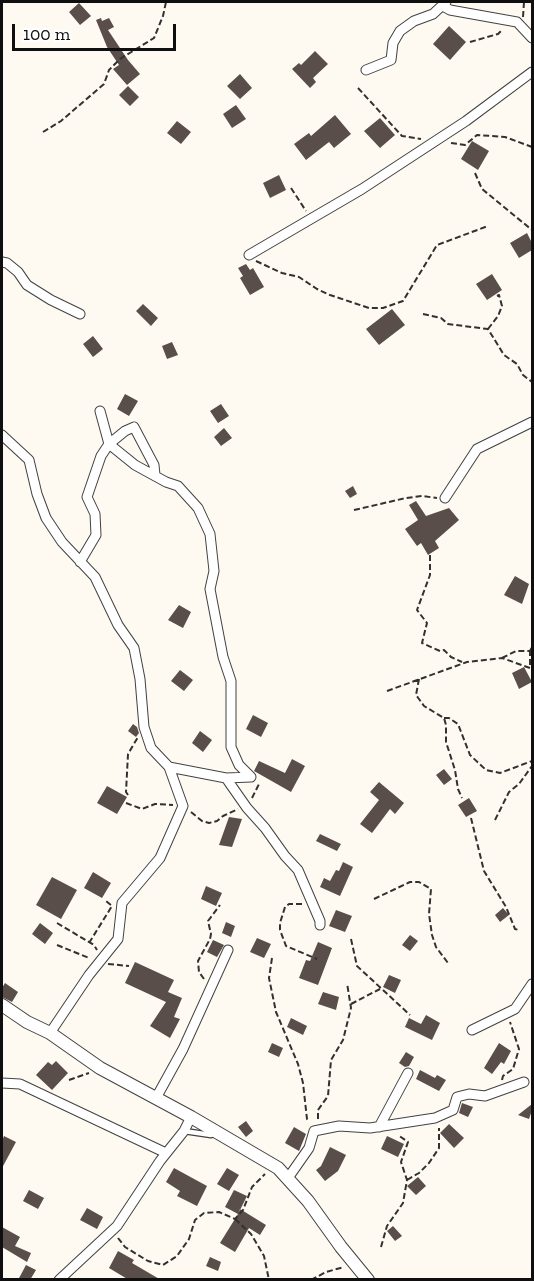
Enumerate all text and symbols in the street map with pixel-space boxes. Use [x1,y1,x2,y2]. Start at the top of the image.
scale bar [15,12,178,50]
text: 100 m [23,23,70,45]

